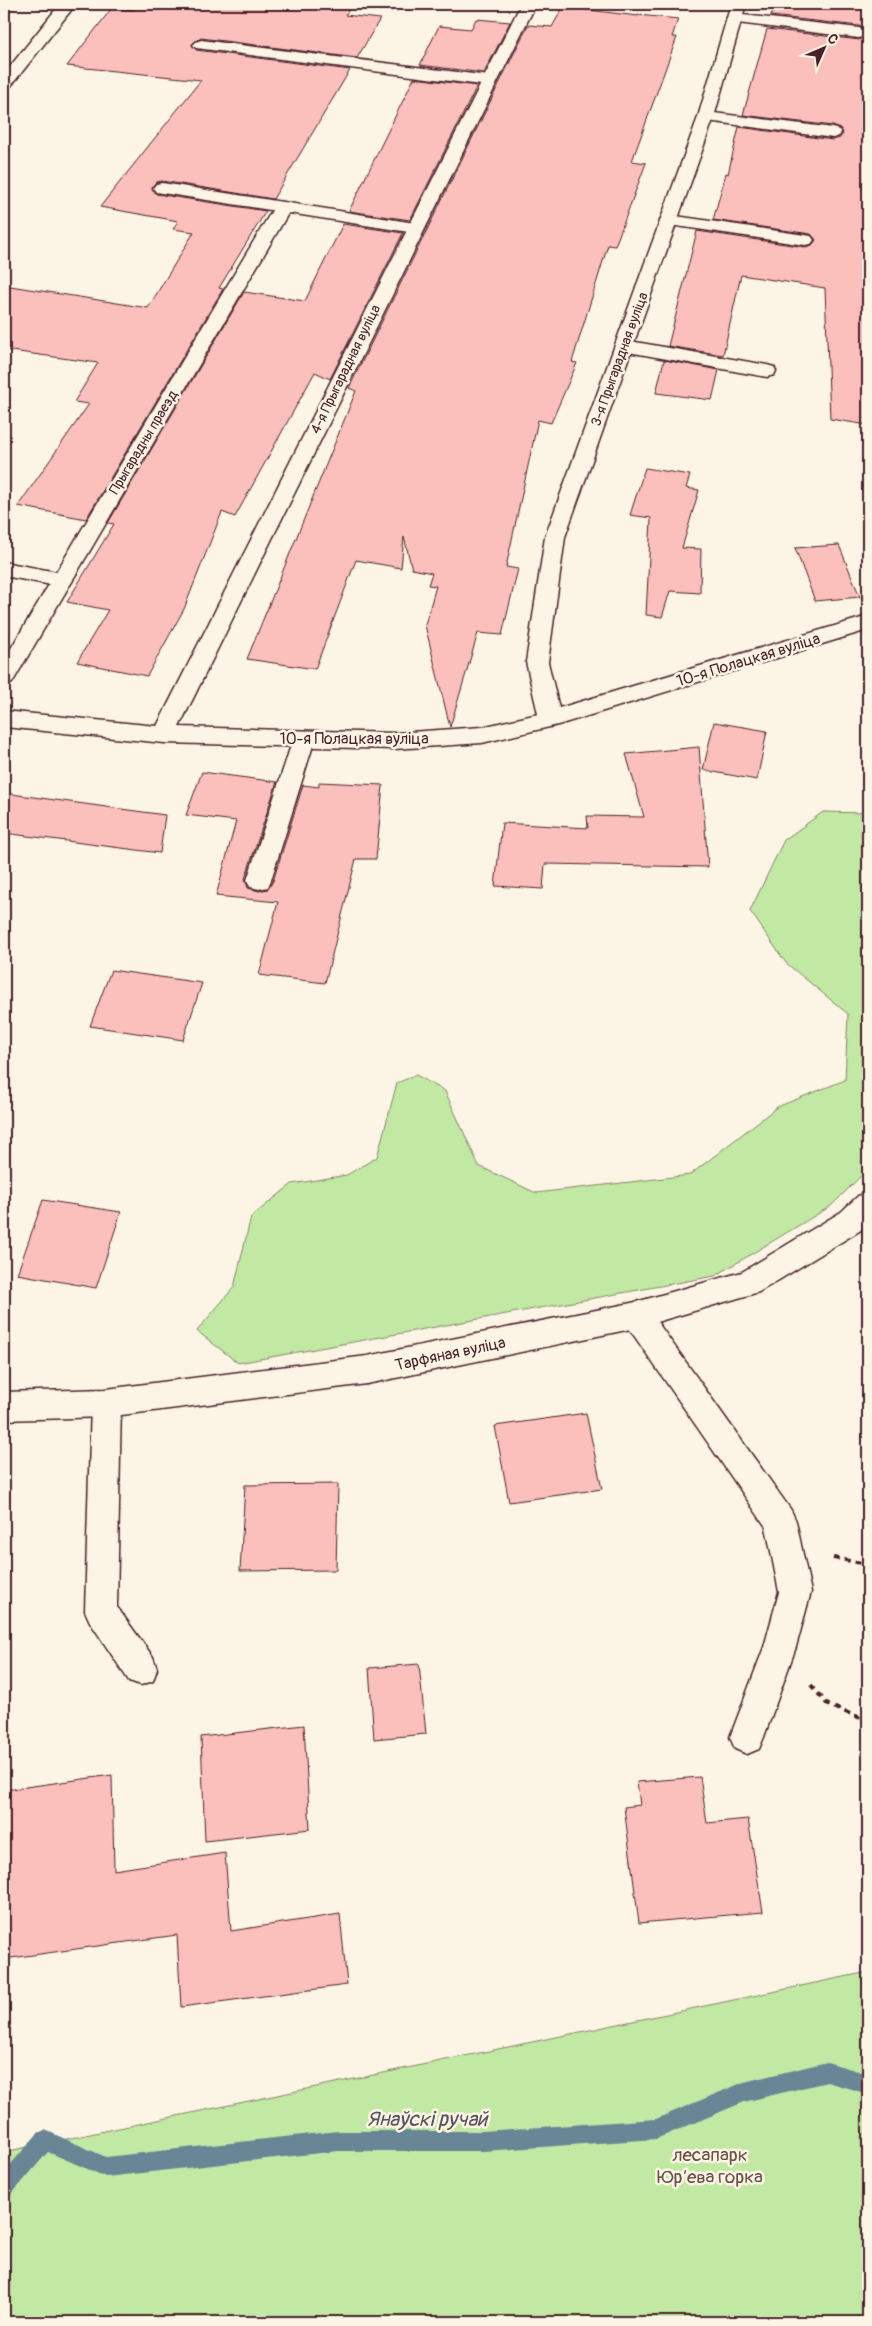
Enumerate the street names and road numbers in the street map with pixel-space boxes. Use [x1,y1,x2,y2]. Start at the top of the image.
street label: 3-я Прыгарадная вуліца [587,290,652,428]
street label: 4-я Прыгарадная вуліца [307,302,384,437]
street label: Прыгарадны праезд [106,387,181,497]
street label: 10-я Полацкая вуліца [674,629,823,691]
street label: 10-я Полацкая вуліца [279,729,429,749]
street label: Тарфяная вуліца [393,1332,507,1375]

